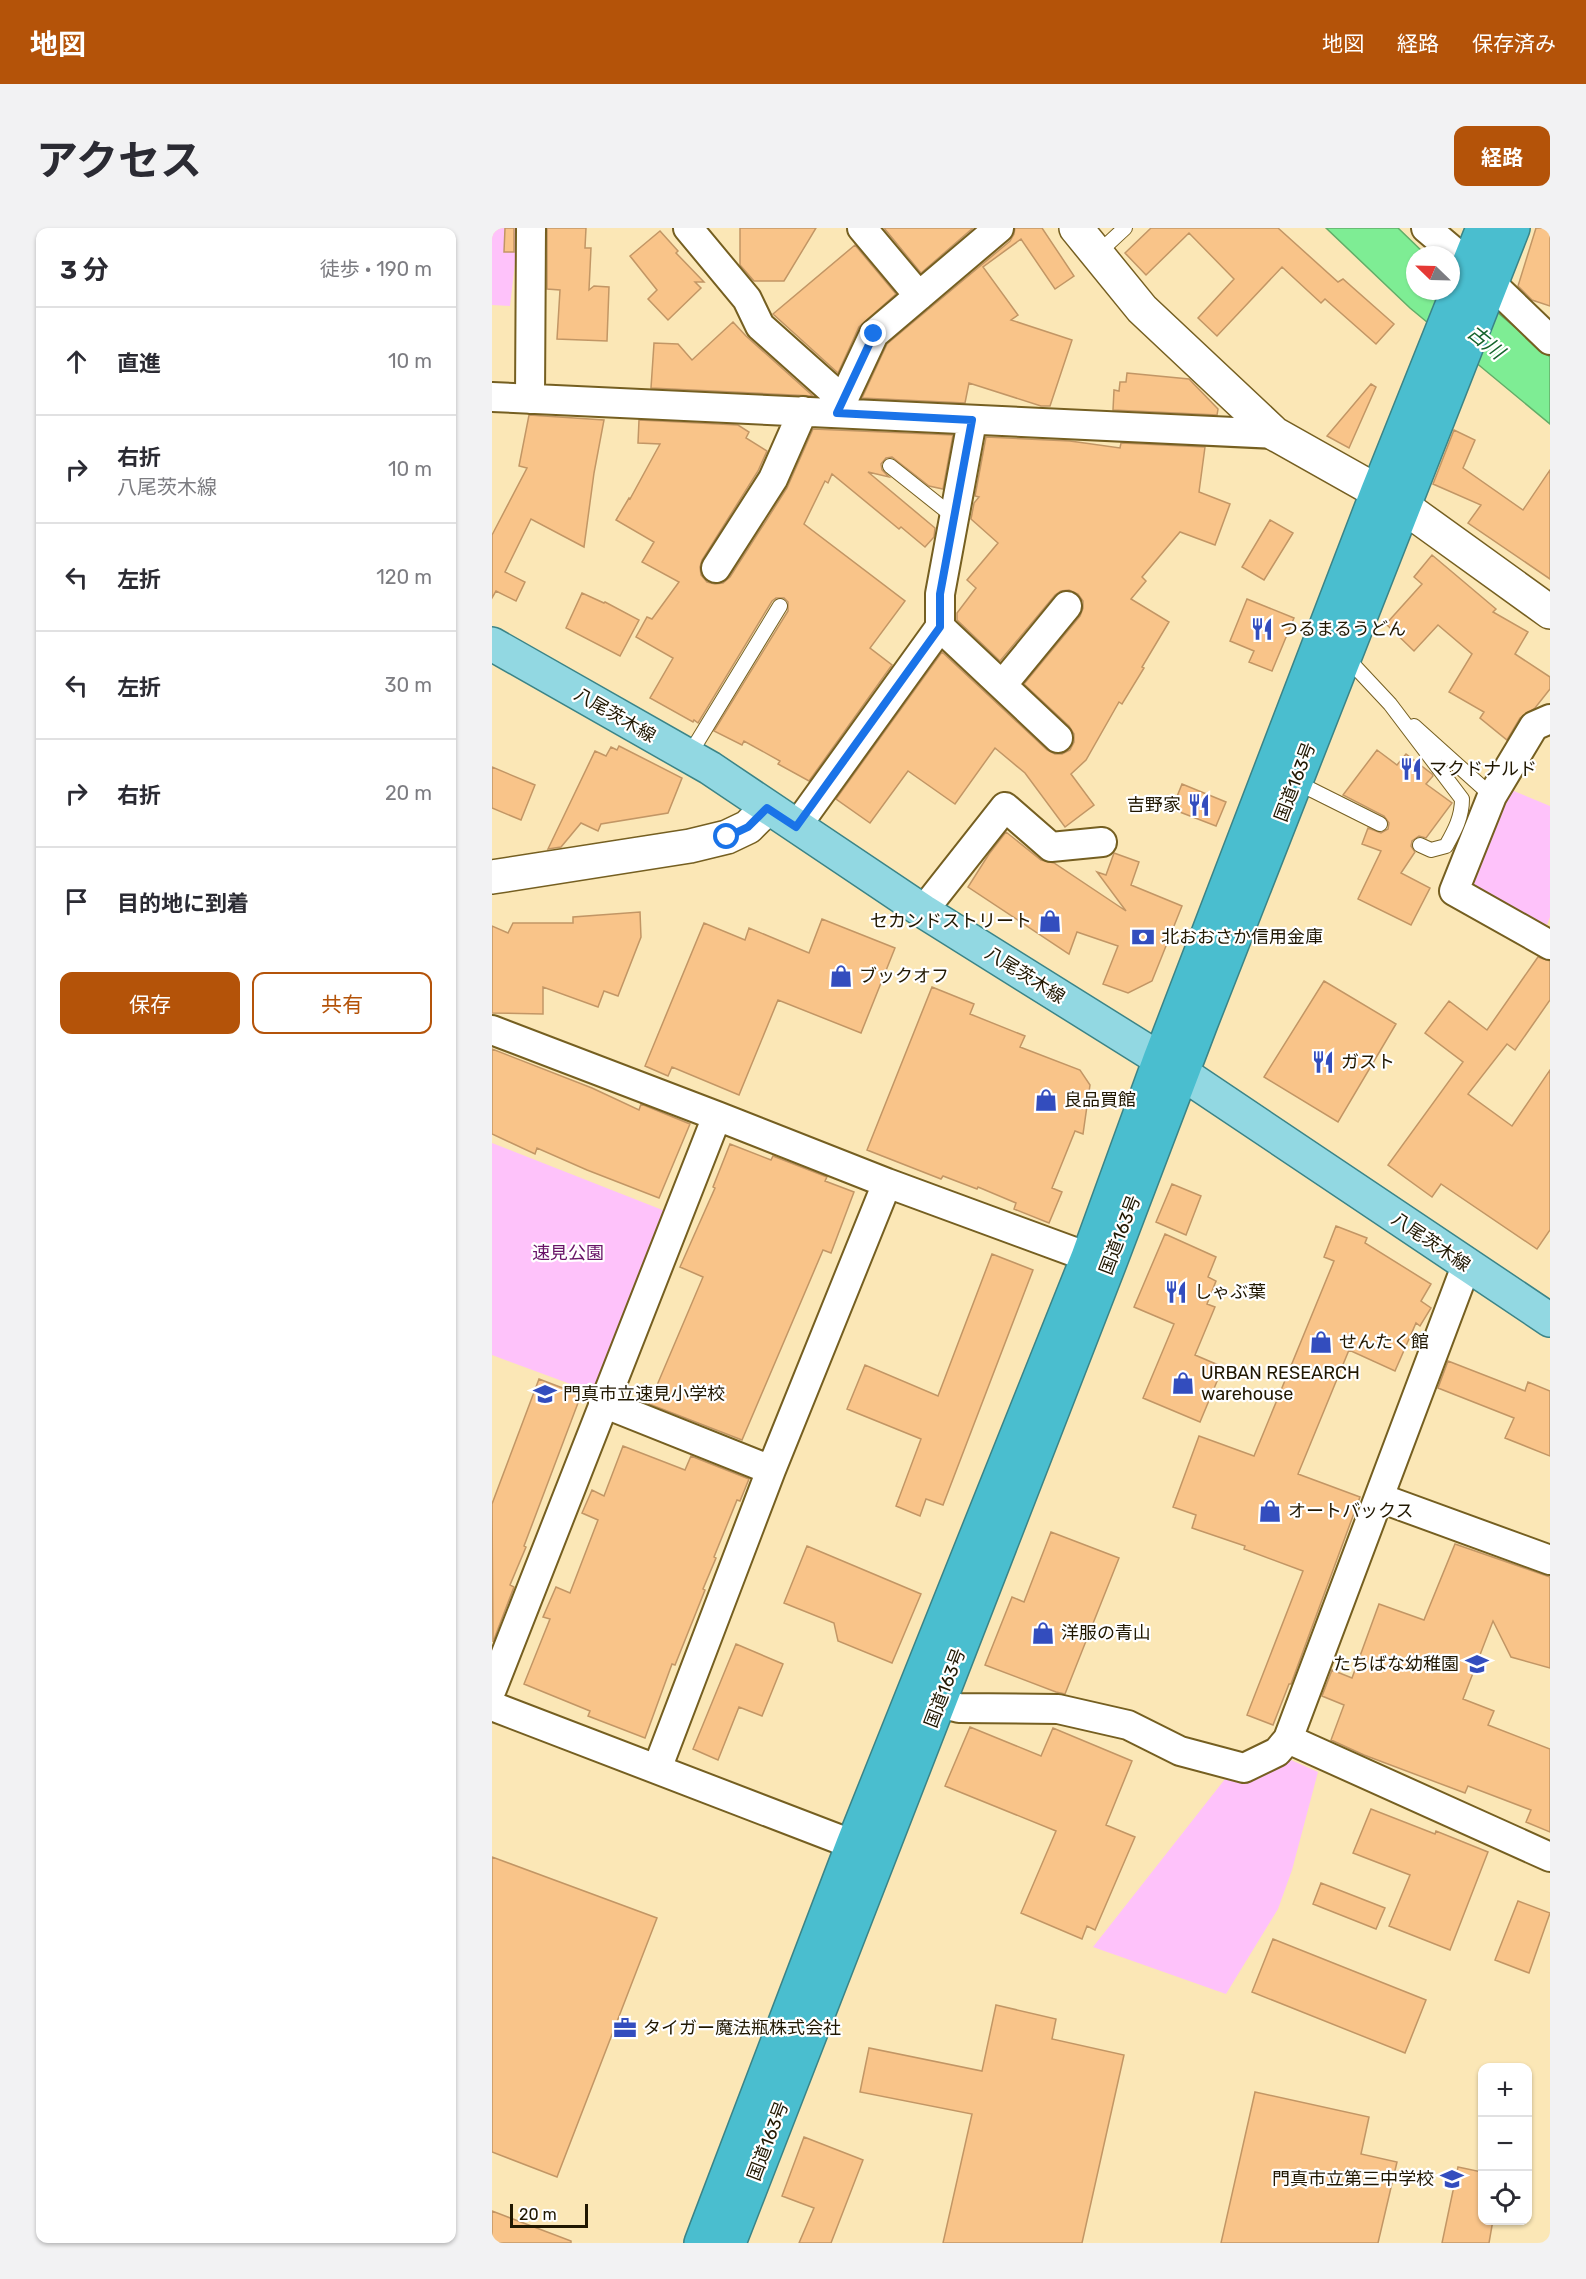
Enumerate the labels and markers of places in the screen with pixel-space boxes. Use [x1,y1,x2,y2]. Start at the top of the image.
restaurant icon: つるまるうどん [1249,616,1275,642]
place label: つるまるうどん [1280,618,1406,640]
restaurant icon: マクドナルド [1398,756,1424,782]
place label: マクドナルド [1429,758,1537,780]
restaurant icon: 吉野家 [1186,792,1212,818]
place label: 吉野家 [1127,794,1181,816]
shop icon: セカンドストリート [1037,908,1063,934]
place label: セカンドストリート [870,910,1032,932]
bank icon: 北おおさか信用金庫 [1130,924,1156,950]
place label: 北おおさか信用金庫 [1161,926,1323,948]
shop icon: ブックオフ [828,963,854,989]
place label: ブックオフ [859,965,949,987]
restaurant icon: ガスト [1310,1049,1336,1075]
place label: ガスト [1341,1051,1395,1073]
shop icon: 良品買館 [1033,1087,1059,1113]
place label: 良品買館 [1064,1089,1136,1111]
restaurant icon: しゃぶ葉 [1163,1279,1189,1305]
place label: しゃぶ葉 [1194,1281,1266,1303]
shop icon: せんたく館 [1308,1329,1334,1355]
place label: せんたく館 [1339,1331,1429,1353]
place label: URBAN RESEARCH warehouse [1201,1362,1360,1405]
shop icon: URBAN RESEARCH warehouse [1170,1370,1196,1396]
school or university icon: 門真市立速見小学校 [532,1381,558,1407]
place label: 門真市立速見小学校 [563,1383,725,1405]
shop icon: オートバックス [1257,1498,1283,1524]
place label: オートバックス [1288,1500,1413,1522]
shop icon: 洋服の青山 [1030,1620,1056,1646]
place label: 洋服の青山 [1061,1622,1151,1644]
school or university icon: たちばな幼稚園 [1464,1651,1490,1677]
place label: たちばな幼稚園 [1333,1653,1459,1675]
office icon: タイガー魔法瓶株式会社 [612,2015,638,2041]
place label: タイガー魔法瓶株式会社 [643,2017,841,2039]
school or university icon: 門真市立第三中学校 [1439,2166,1465,2192]
place label: 門真市立第三中学校 [1272,2168,1434,2190]

